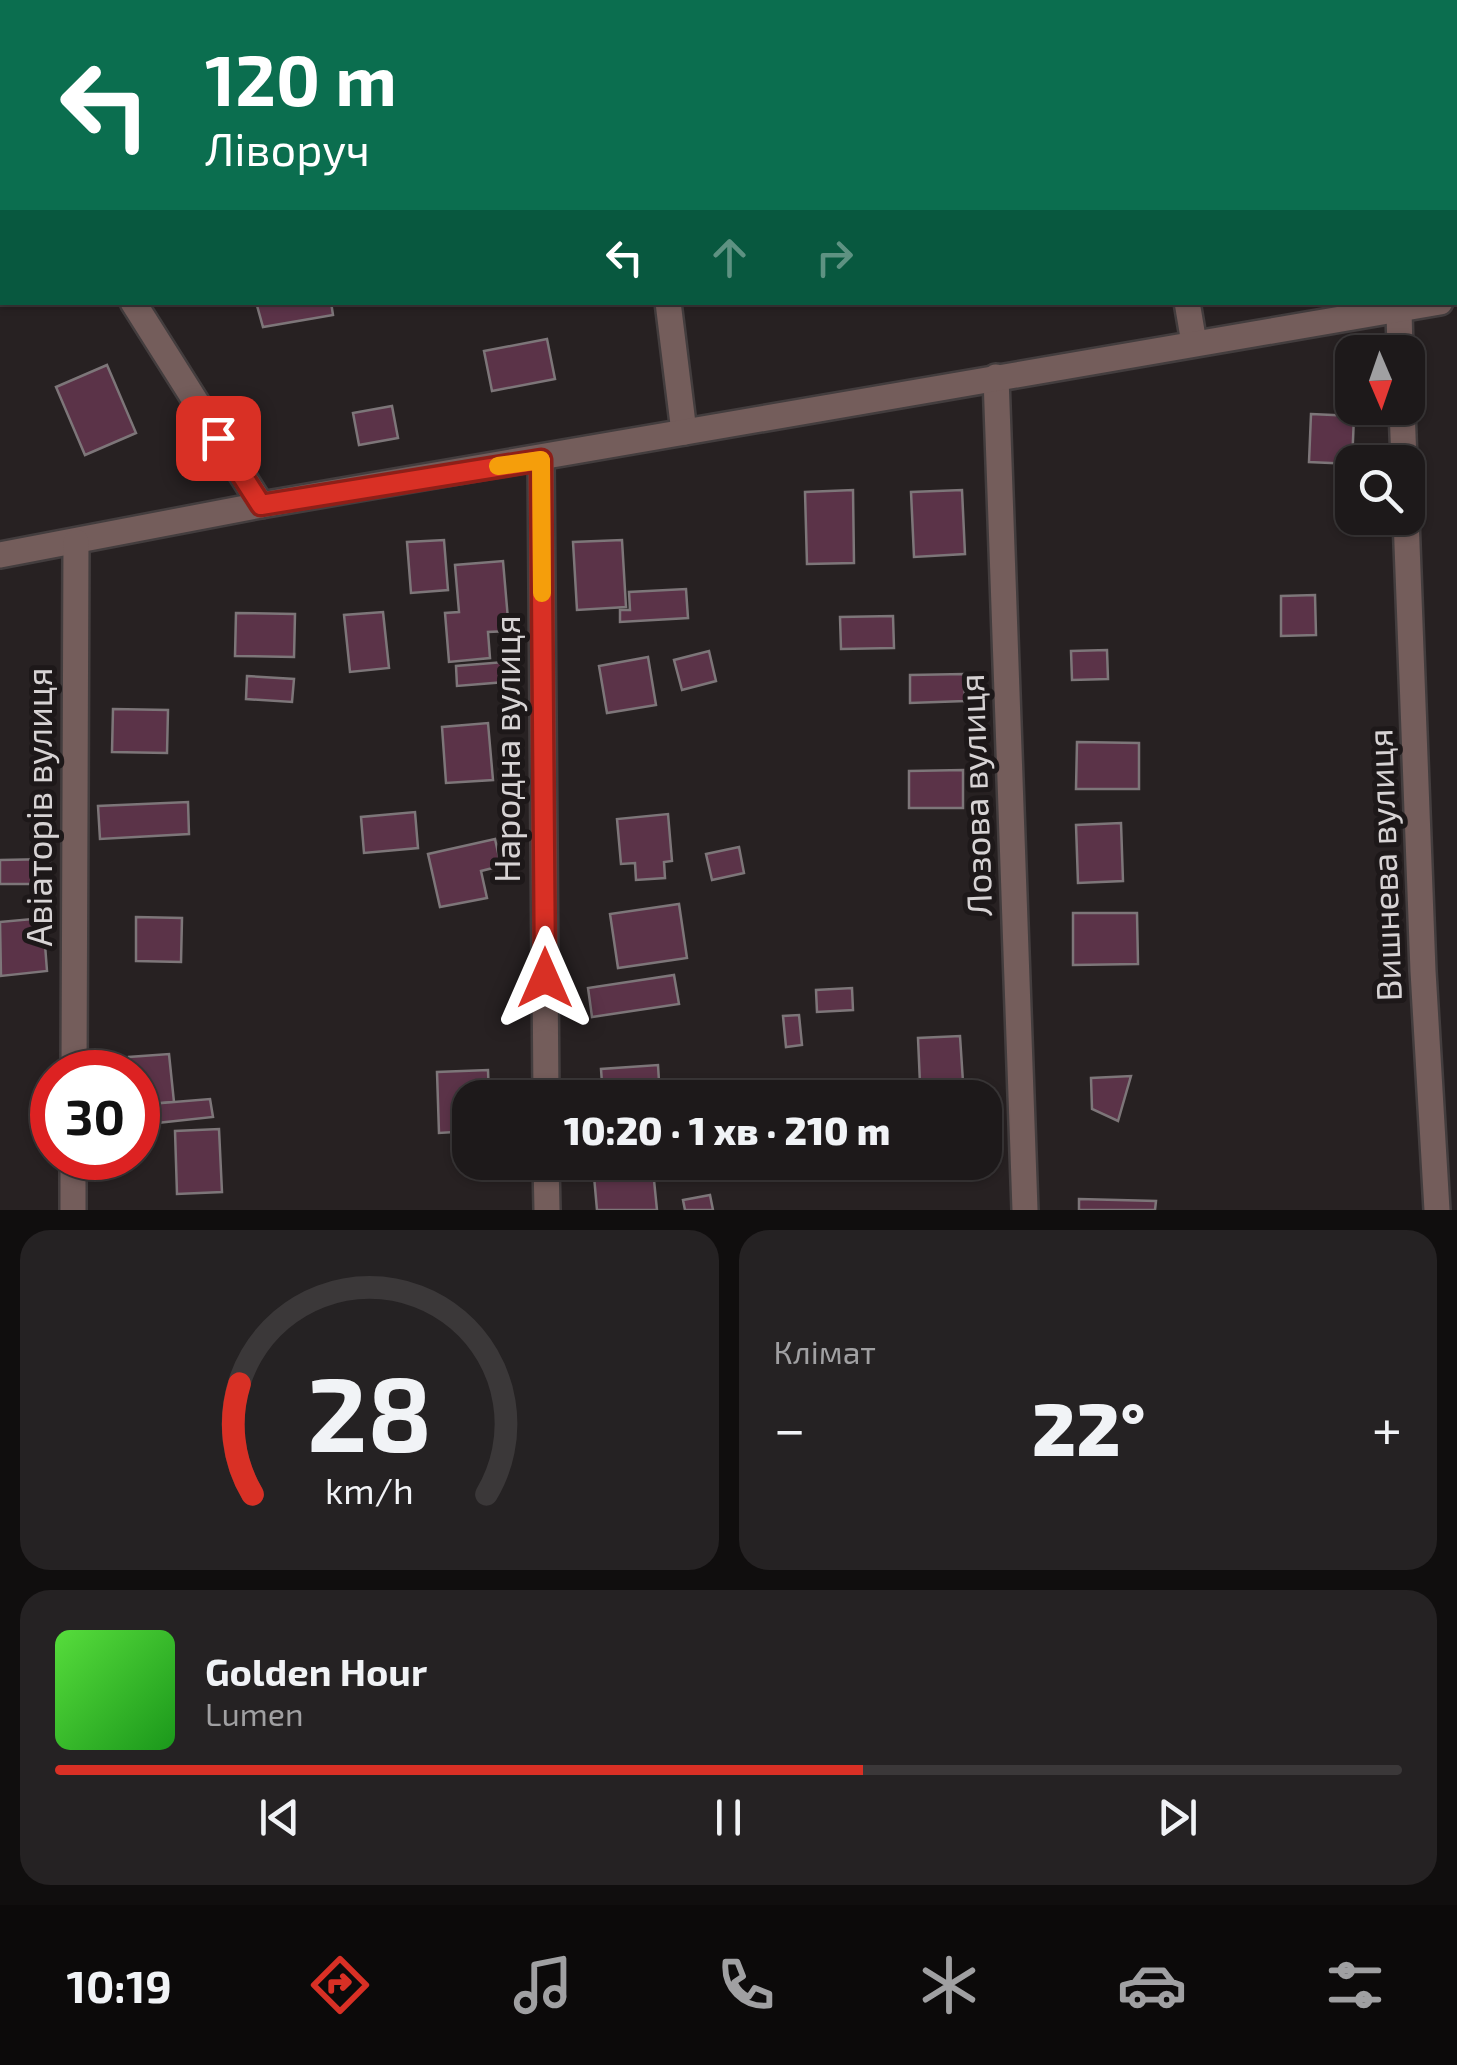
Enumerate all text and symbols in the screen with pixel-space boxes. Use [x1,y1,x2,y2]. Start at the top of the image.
text: 120 m [205,36,397,120]
icon: left [40,40,170,170]
text: Ліворуч [205,121,370,175]
icon: left [597,230,652,285]
icon: ahead [702,230,757,285]
icon: right [807,230,862,285]
north arrow [1335,335,1425,425]
map controls [1335,335,1425,535]
pin [176,396,261,481]
icon: arrive [191,411,246,466]
button: search [1335,445,1425,535]
street label: Народна вулиця [485,615,528,883]
street label: Авіаторів вулиця [17,667,60,947]
street label: Лозова вулиця [949,673,1000,917]
street label: Вишнева вулиця [1357,728,1410,1002]
position arrow [493,926,597,1030]
speed limit sign: 30 [30,1050,160,1180]
text: 10:20 · 1 хв · 210 m [564,1107,890,1153]
text: Клімат [774,1332,876,1370]
text: 28 [307,1348,432,1473]
text: 22° [1032,1381,1146,1471]
text: − [774,1394,806,1460]
text: + [1372,1394,1402,1460]
text: km/h [325,1468,414,1511]
text: Golden Hour [205,1648,427,1694]
text: Lumen [205,1694,304,1732]
icon: previous [252,1790,307,1845]
icon: pause [701,1790,756,1845]
icon: next [1150,1790,1205,1845]
icon: directions [305,1950,375,2020]
icon: music [508,1950,578,2020]
icon: phone [711,1950,781,2020]
icon: climate [914,1950,984,2020]
icon: car [1117,1950,1187,2020]
icon: filters [1320,1950,1390,2020]
text: 10:19 [67,1958,172,2012]

